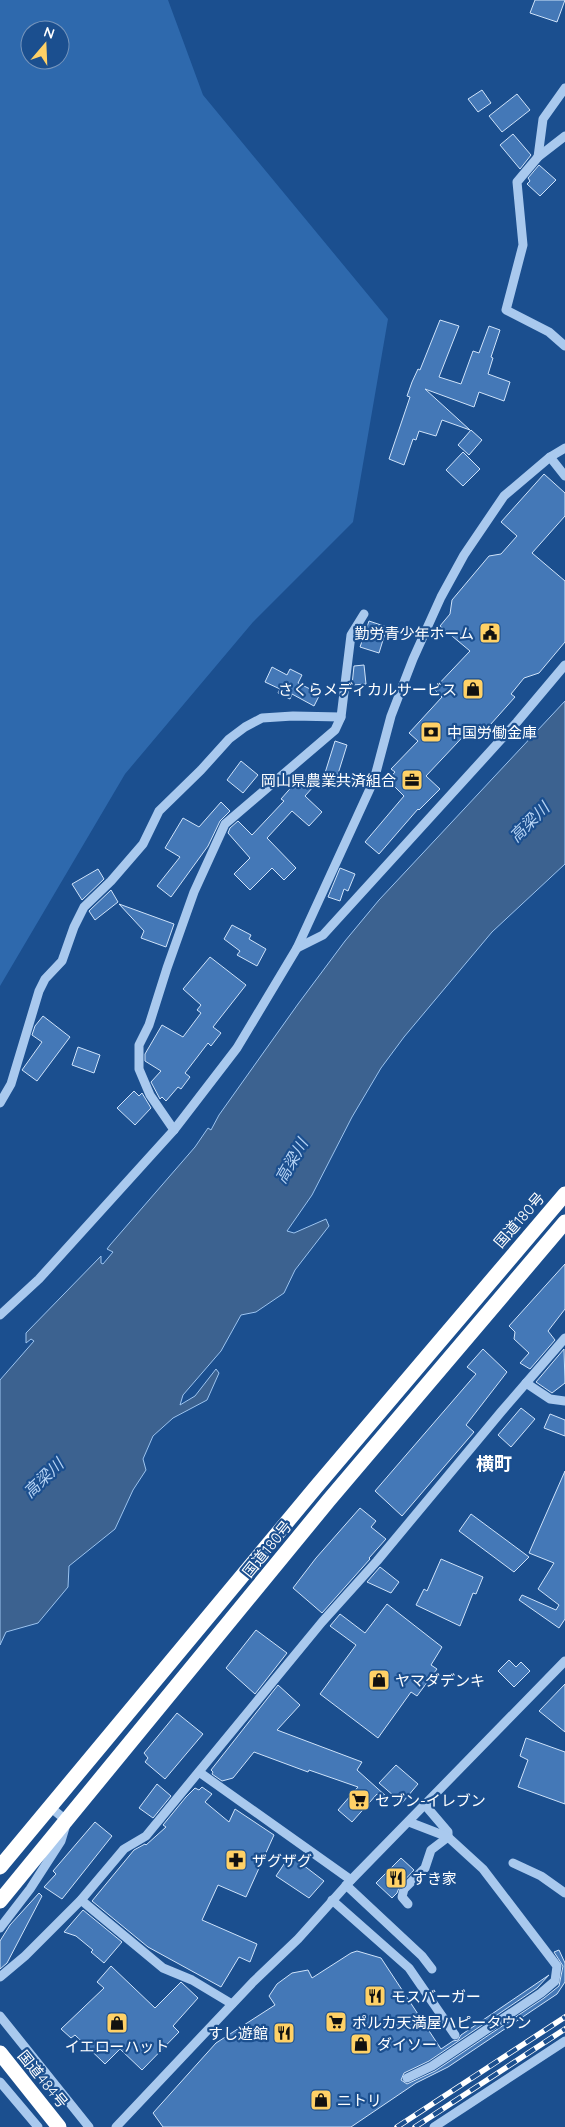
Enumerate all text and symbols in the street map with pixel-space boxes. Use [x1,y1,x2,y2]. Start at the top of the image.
north arrow [20,20,70,70]
text: N [41,23,57,43]
public building icon: 勤労青少年ホーム [478,621,502,645]
place label: 勤労青少年ホーム [354,624,474,643]
shop icon: さくらメディカルサービス [461,677,485,701]
place label: さくらメディカルサービス [278,680,457,699]
bank icon: 中国労働金庫 [419,720,443,744]
place label: 中国労働金庫 [447,723,537,742]
office icon: 岡山県農業共済組合 [400,768,424,792]
place label: 岡山県農業共済組合 [261,771,396,790]
water label: 高梁川 [505,797,554,846]
water label: 高梁川 [270,1133,313,1187]
street label: 国道180号 [490,1188,548,1252]
district label: 横町 [476,1452,512,1475]
water label: 高梁川 [19,1453,69,1502]
street label: 国道180号 [238,1517,296,1581]
shop icon: ヤマダデンキ [367,1668,391,1692]
place label: ヤマダデンキ [395,1671,485,1690]
supermarket icon: セブン-イレブン [347,1788,371,1812]
place label: セブン-イレブン [375,1791,486,1810]
pharmacy icon: ザグザグ [224,1848,248,1872]
place label: ザグザグ [252,1851,312,1870]
restaurant icon: すき家 [384,1866,408,1890]
place label: すき家 [412,1869,457,1888]
restaurant icon: モスバーガー [363,1984,387,2008]
place label: モスバーガー [391,1987,481,2006]
supermarket icon: ポルカ天満屋ハピータウン [324,2010,348,2034]
shop icon: イエローハット [105,2011,129,2035]
place label: ポルカ天満屋ハピータウン [352,2013,532,2032]
restaurant icon: すし遊館 [272,2021,296,2045]
place label: すし遊館 [208,2024,268,2043]
shop icon: ダイソー [349,2032,373,2056]
place label: ダイソー [377,2035,437,2054]
place label: イエローハット [65,2037,169,2056]
street label: 国道484号 [14,2046,72,2112]
shop icon: ニトリ [309,2088,333,2112]
place label: ニトリ [337,2091,382,2110]

